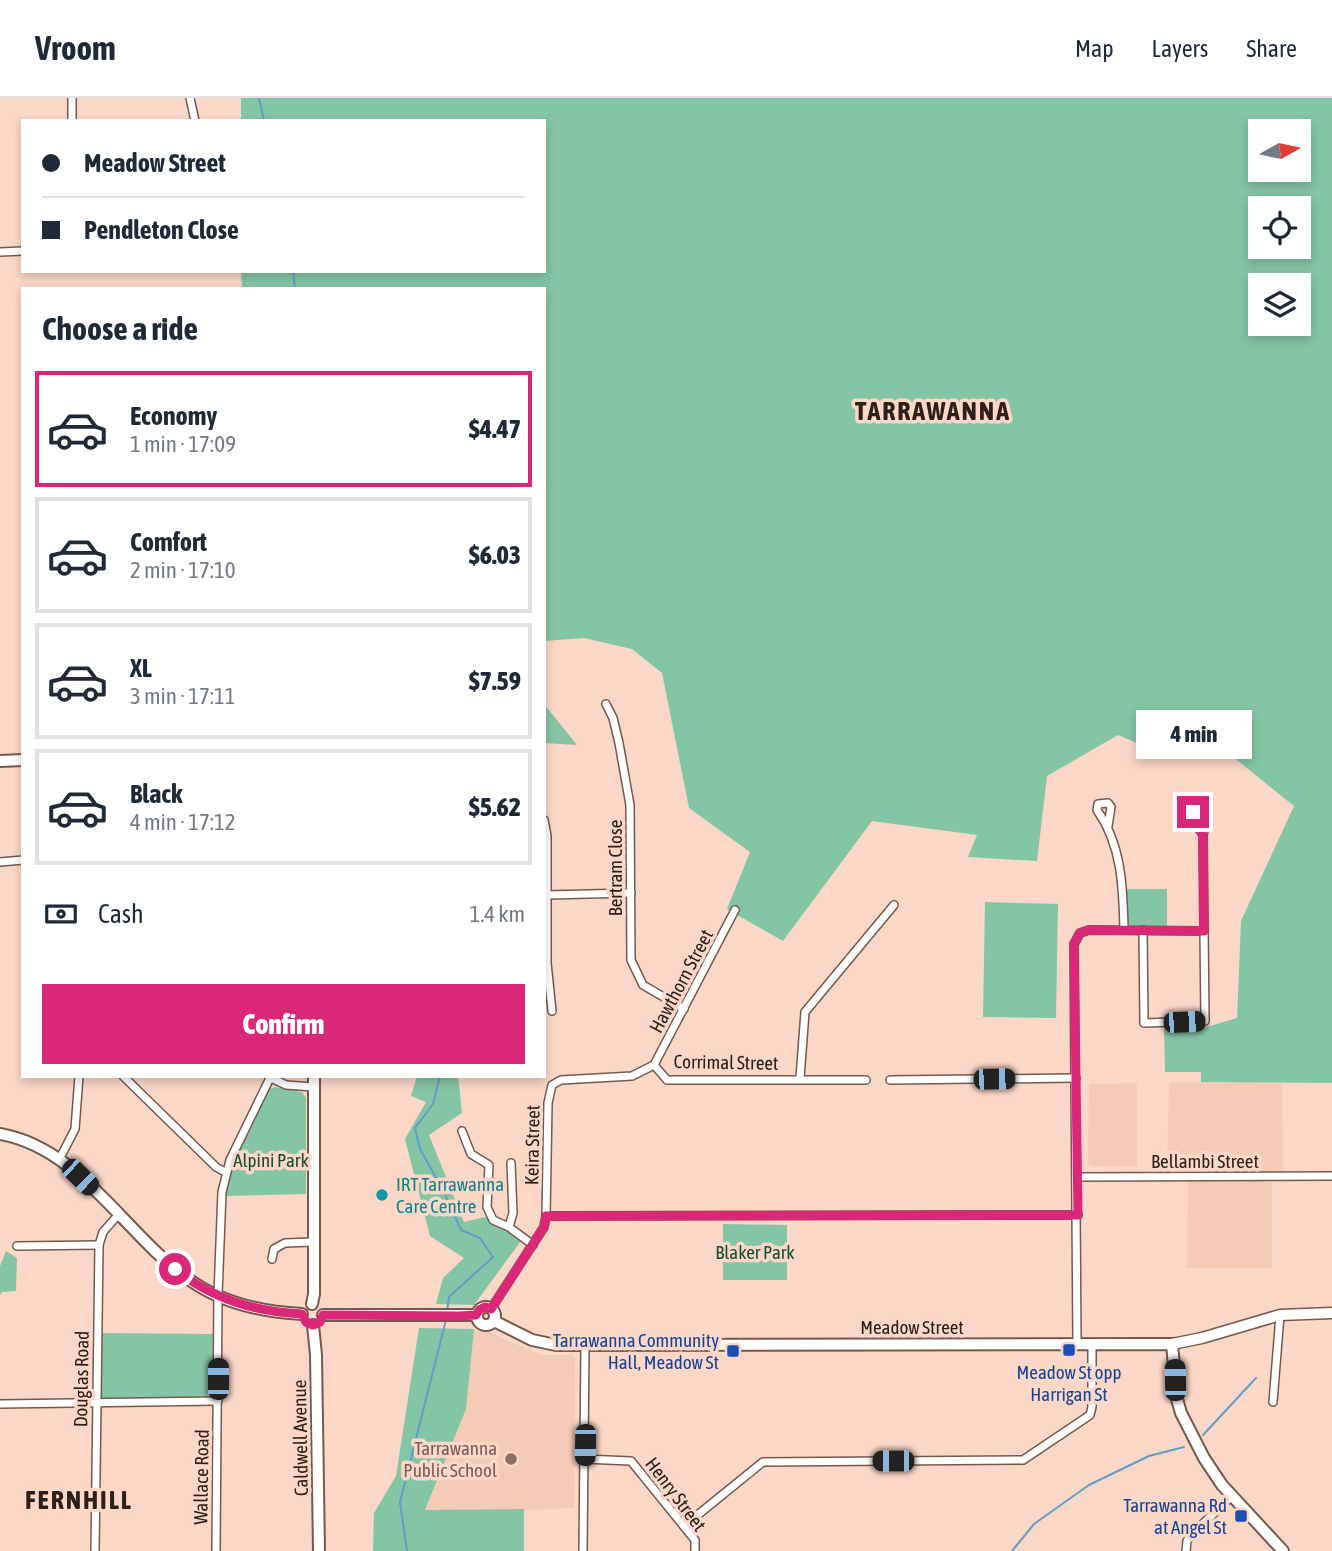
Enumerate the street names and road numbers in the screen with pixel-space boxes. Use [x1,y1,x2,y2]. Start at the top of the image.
street label: Bertram Close [604,820,626,916]
street label: Hawthorn Street [645,926,717,1036]
street label: Corrimal Street [673,1050,779,1074]
street label: Keira Street [520,1105,544,1185]
street label: Bellambi Street [1151,1150,1259,1172]
street label: Meadow Street [860,1316,964,1338]
street label: Douglas Road [69,1331,93,1427]
street label: Caldwell Avenue [288,1380,312,1496]
street label: Wallace Road [189,1429,213,1525]
street label: Henry Street [641,1453,711,1535]

